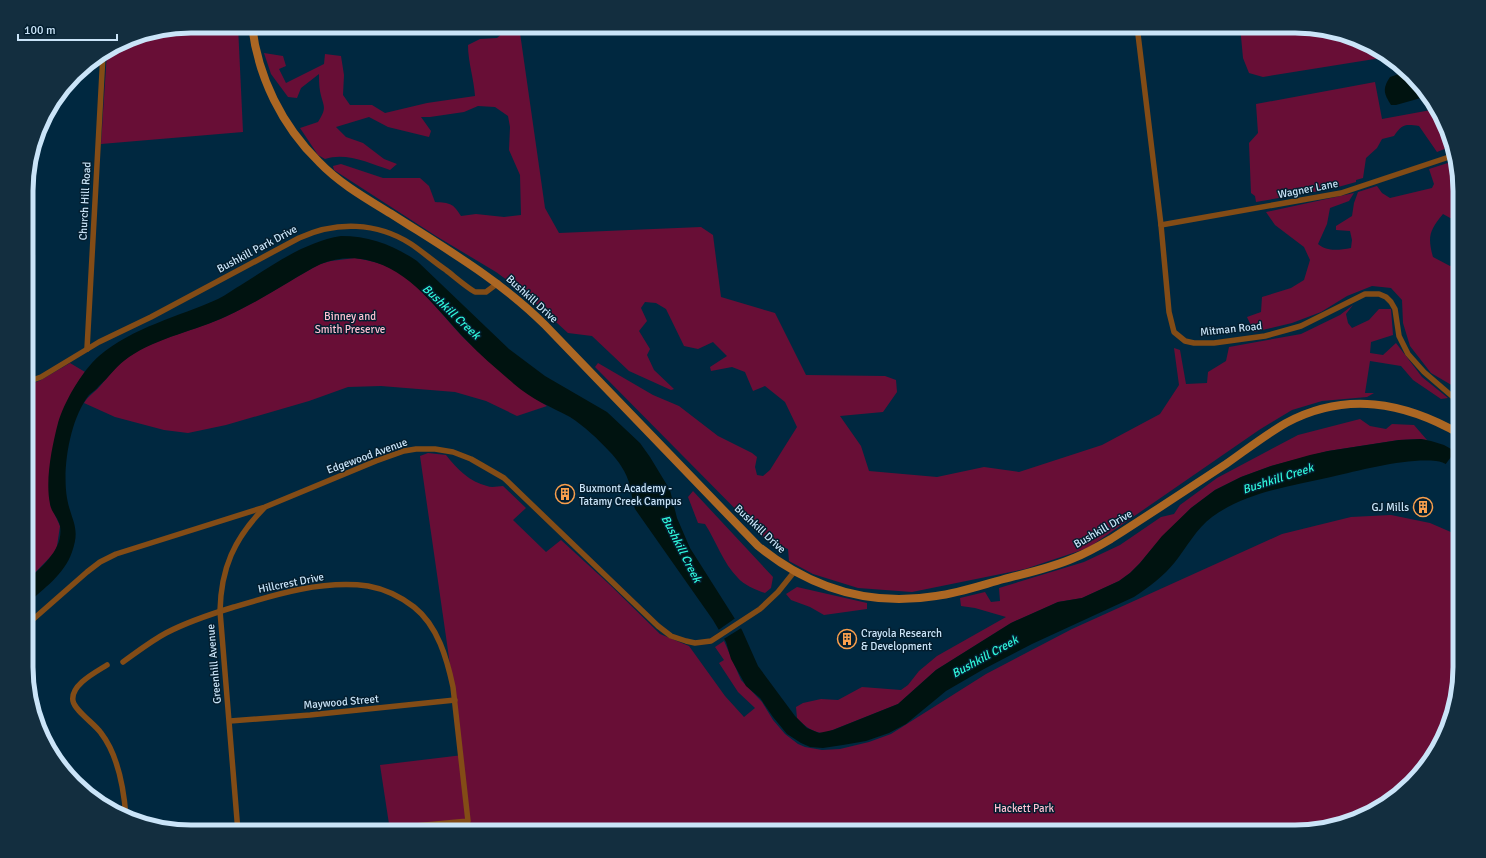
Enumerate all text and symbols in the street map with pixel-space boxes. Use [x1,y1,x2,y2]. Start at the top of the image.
scale bar [18,16,117,42]
text: 100 m [24,23,56,38]
street label: Church Hill Road [76,161,94,241]
street label: Wagner Lane [1277,177,1339,201]
street label: Bushkill Park Drive [215,222,299,276]
street label: Bushkill Drive [503,272,561,326]
water label: Bushkill Creek [419,281,484,343]
park label: Binney and Smith Preserve [315,310,385,336]
street label: Mitman Road [1200,319,1263,339]
street label: Edgewood Avenue [325,435,409,477]
water label: Bushkill Creek [1241,460,1316,498]
place label: Buxmont Academy - Tatamy Creek Campus [579,482,682,508]
building icon: Buxmont Academy - Tatamy Creek Campus [554,483,576,505]
building icon: GJ Mills [1412,496,1434,518]
place label: GJ Mills [1372,501,1409,514]
street label: Bushkill Drive [732,502,788,556]
street label: Bushkill Drive [1071,507,1135,551]
water label: Bushkill Creek [658,513,705,586]
street label: Hillcrest Drive [257,570,325,596]
street label: Greenhill Avenue [204,624,224,704]
place label: Crayola Research & Development [861,627,942,653]
building icon: Crayola Research & Development [836,628,858,650]
water label: Bushkill Creek [949,632,1022,681]
street label: Maywood Street [303,692,379,712]
park label: Hackett Park [994,802,1055,815]

